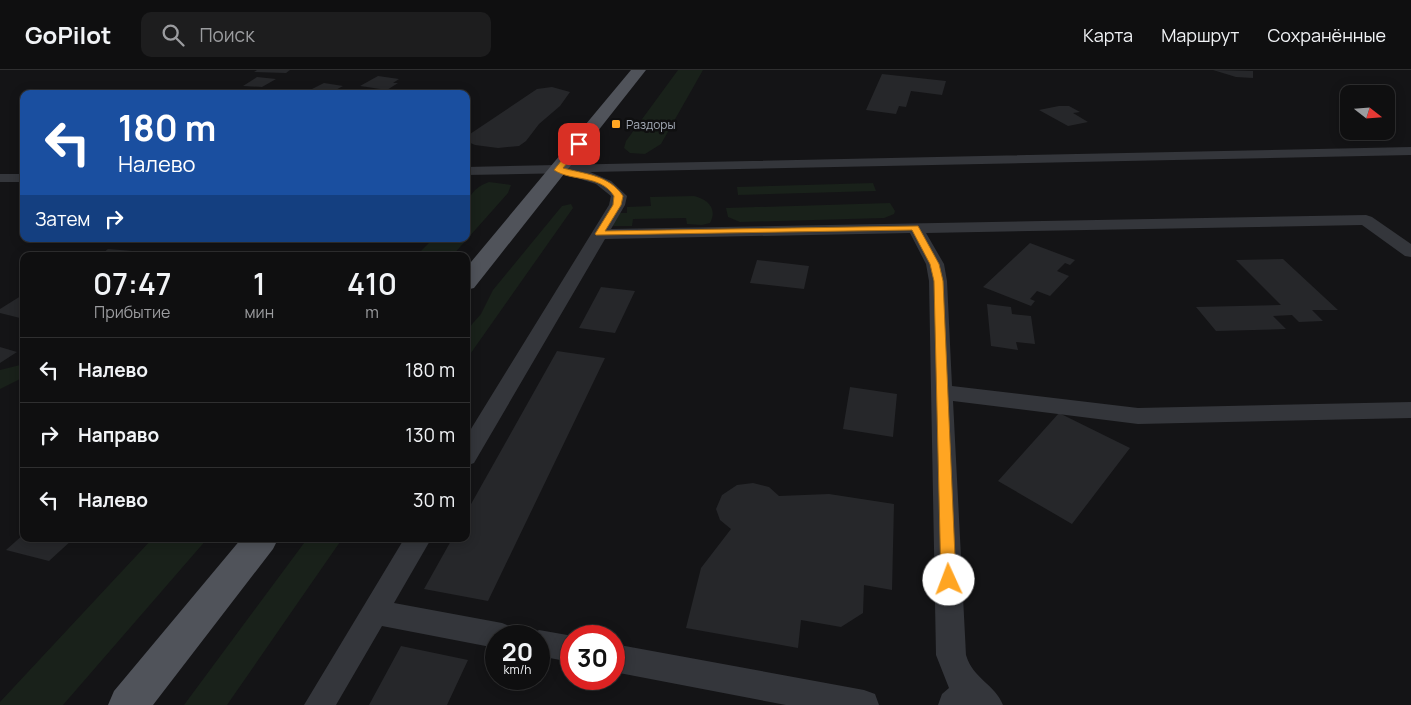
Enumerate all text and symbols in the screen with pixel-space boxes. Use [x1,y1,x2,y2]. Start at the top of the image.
search box [141,12,491,57]
text: GoPilot [25,18,111,51]
icon: search [159,21,187,49]
text: Поиск [199,22,255,48]
text: Карта [1083,23,1133,47]
text: Маршрут [1161,23,1239,47]
text: Сохранённые [1267,23,1386,47]
north arrow [1340,85,1395,140]
map controls [1340,85,1395,140]
text: 180 m [118,104,216,152]
icon: left [35,110,100,175]
place label: Раздоры [626,116,675,133]
marker: Раздоры [610,118,622,130]
pin [558,123,600,165]
icon: arrive [565,130,593,158]
text: Налево [118,149,196,179]
icon: right [100,205,128,233]
text: Затем [35,206,90,232]
text: 07:47 [93,263,172,304]
text: 1 [253,263,266,304]
text: 410 [347,263,397,304]
text: Прибытие [94,301,170,323]
text: мин [244,301,274,323]
text: m [365,301,379,323]
icon: left [35,356,63,384]
text: Налево [78,357,148,383]
text: 180 m [405,357,455,383]
icon: right [35,421,63,449]
text: Направо [78,422,159,448]
text: 130 m [406,422,455,448]
icon: left [35,486,63,514]
text: Налево [78,487,148,513]
text: 30 m [413,487,455,513]
position arrow [922,553,974,605]
speed limit sign: 30 [560,625,625,690]
text: 20 [502,634,533,669]
text: km/h [504,661,531,678]

